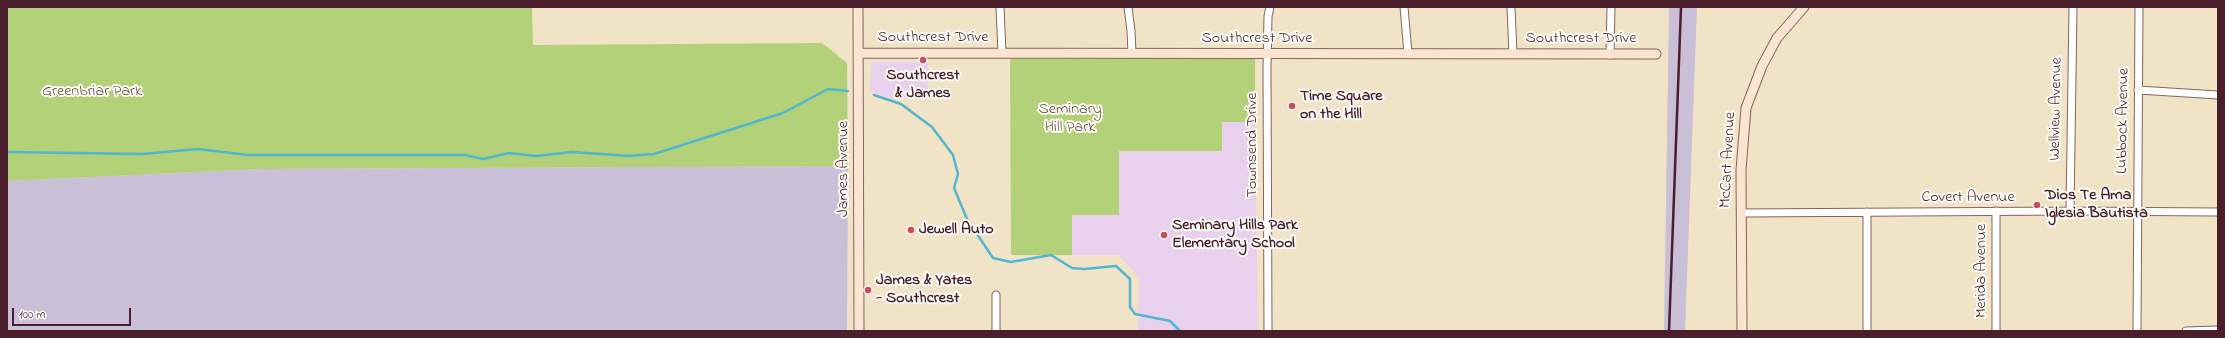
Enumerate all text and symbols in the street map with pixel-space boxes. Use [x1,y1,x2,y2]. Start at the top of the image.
street label: Southcrest Drive [878,28,988,48]
street label: Southcrest Drive [1202,29,1312,49]
street label: Southcrest Drive [1526,29,1636,49]
marker: Southcrest & James [918,55,928,65]
street label: Wellview Avenue [2046,57,2068,161]
place label: Southcrest & James [886,66,960,104]
street label: Lubbock Avenue [2113,68,2135,174]
park label: Greenbriar Park [42,82,142,102]
place label: Time Square on the Hill [1300,87,1382,125]
street label: Townsend Drive [1243,93,1263,197]
park label: Seminary Hill Park [1038,100,1102,138]
marker: Time Square on the Hill [1287,101,1297,111]
street label: McCart Avenue [1717,111,1741,209]
street label: James Avenue [834,121,854,217]
place label: Dios Te Ama Iglesia Bautista [2045,186,2148,224]
street label: Covert Avenue [1921,188,2015,208]
marker: Dios Te Ama Iglesia Bautista [2032,200,2042,210]
place label: Seminary Hills Park Elementary School [1172,216,1298,254]
place label: Jewell Auto [919,220,994,240]
street label: Merida Avenue [1972,224,1992,318]
marker: Jewell Auto [906,225,916,235]
marker: Seminary Hills Park Elementary School [1159,230,1169,240]
place label: James & Yates - Southcrest [876,271,972,309]
marker: James & Yates - Southcrest [863,285,873,295]
scale bar [14,300,133,326]
text: 100 m [19,306,46,324]

